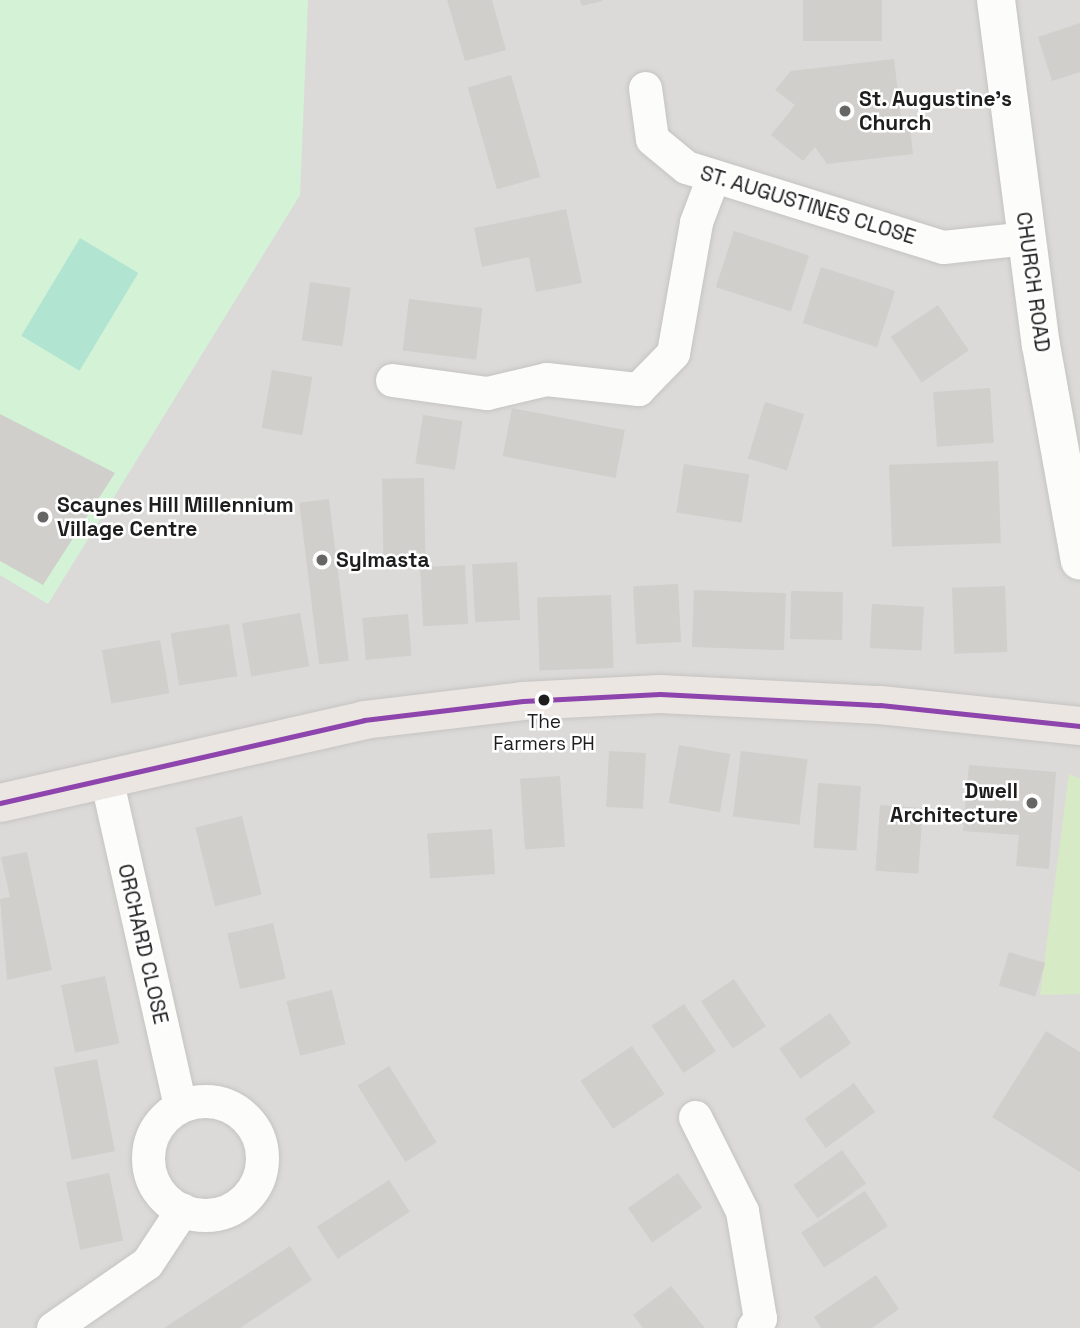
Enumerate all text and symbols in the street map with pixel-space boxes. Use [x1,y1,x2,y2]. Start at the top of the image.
place label: St. Augustine's Church [859,86,1013,136]
marker: St. Augustine's Church [837,103,853,119]
street label: ST. AUGUSTINES CLOSE [697,160,919,250]
street label: CHURCH ROAD [1011,210,1055,354]
place label: Scaynes Hill Millennium Village Centre [57,492,294,542]
marker: Scaynes Hill Millennium Village Centre [35,509,51,525]
place label: Sylmasta [336,547,430,573]
marker: Sylmasta [314,552,330,568]
marker: The Farmers PH [537,693,551,707]
place label: The Farmers PH [493,711,595,755]
place label: Dwell Architecture [890,778,1018,828]
marker: Dwell Architecture [1024,795,1040,811]
street label: ORCHARD CLOSE [112,861,174,1027]

